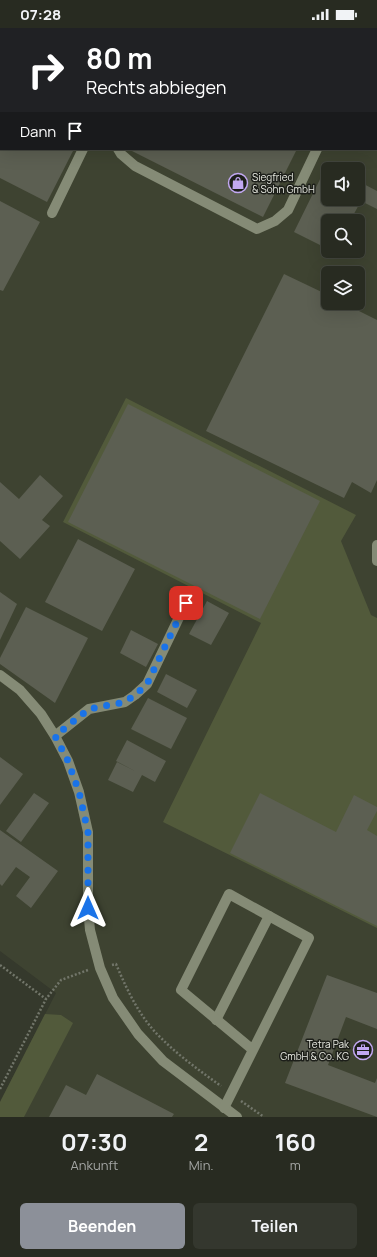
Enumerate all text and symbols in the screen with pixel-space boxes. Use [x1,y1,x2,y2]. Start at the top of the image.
text: 07:28 [20,4,61,25]
text: 80 m [86,39,152,77]
icon: right [20,44,72,96]
text: Rechts abbiegen [86,75,226,99]
icon: arrive [64,120,86,142]
text: Dann [20,121,56,142]
map controls [321,162,365,310]
button: sound [321,162,365,206]
place label: Siegfried & Sohn GmbH [252,170,315,196]
shop icon: Siegfried & Sohn GmbH [227,172,249,194]
button: search [321,214,365,258]
button: layers [321,266,365,310]
pin [169,586,203,620]
icon: arrive [175,592,197,614]
position arrow [67,887,109,929]
place label: Tetra Pak GmbH & Co. KG [280,1037,350,1063]
office icon: Tetra Pak GmbH & Co. KG [352,1039,374,1061]
text: 07:30 [61,1125,128,1158]
text: 2 [194,1125,208,1158]
text: 160 [275,1125,316,1158]
text: Ankunft [71,1156,118,1174]
text: Min. [189,1156,214,1174]
text: m [290,1156,301,1174]
button: Beenden [20,1203,185,1249]
button: Teilen [193,1203,357,1249]

